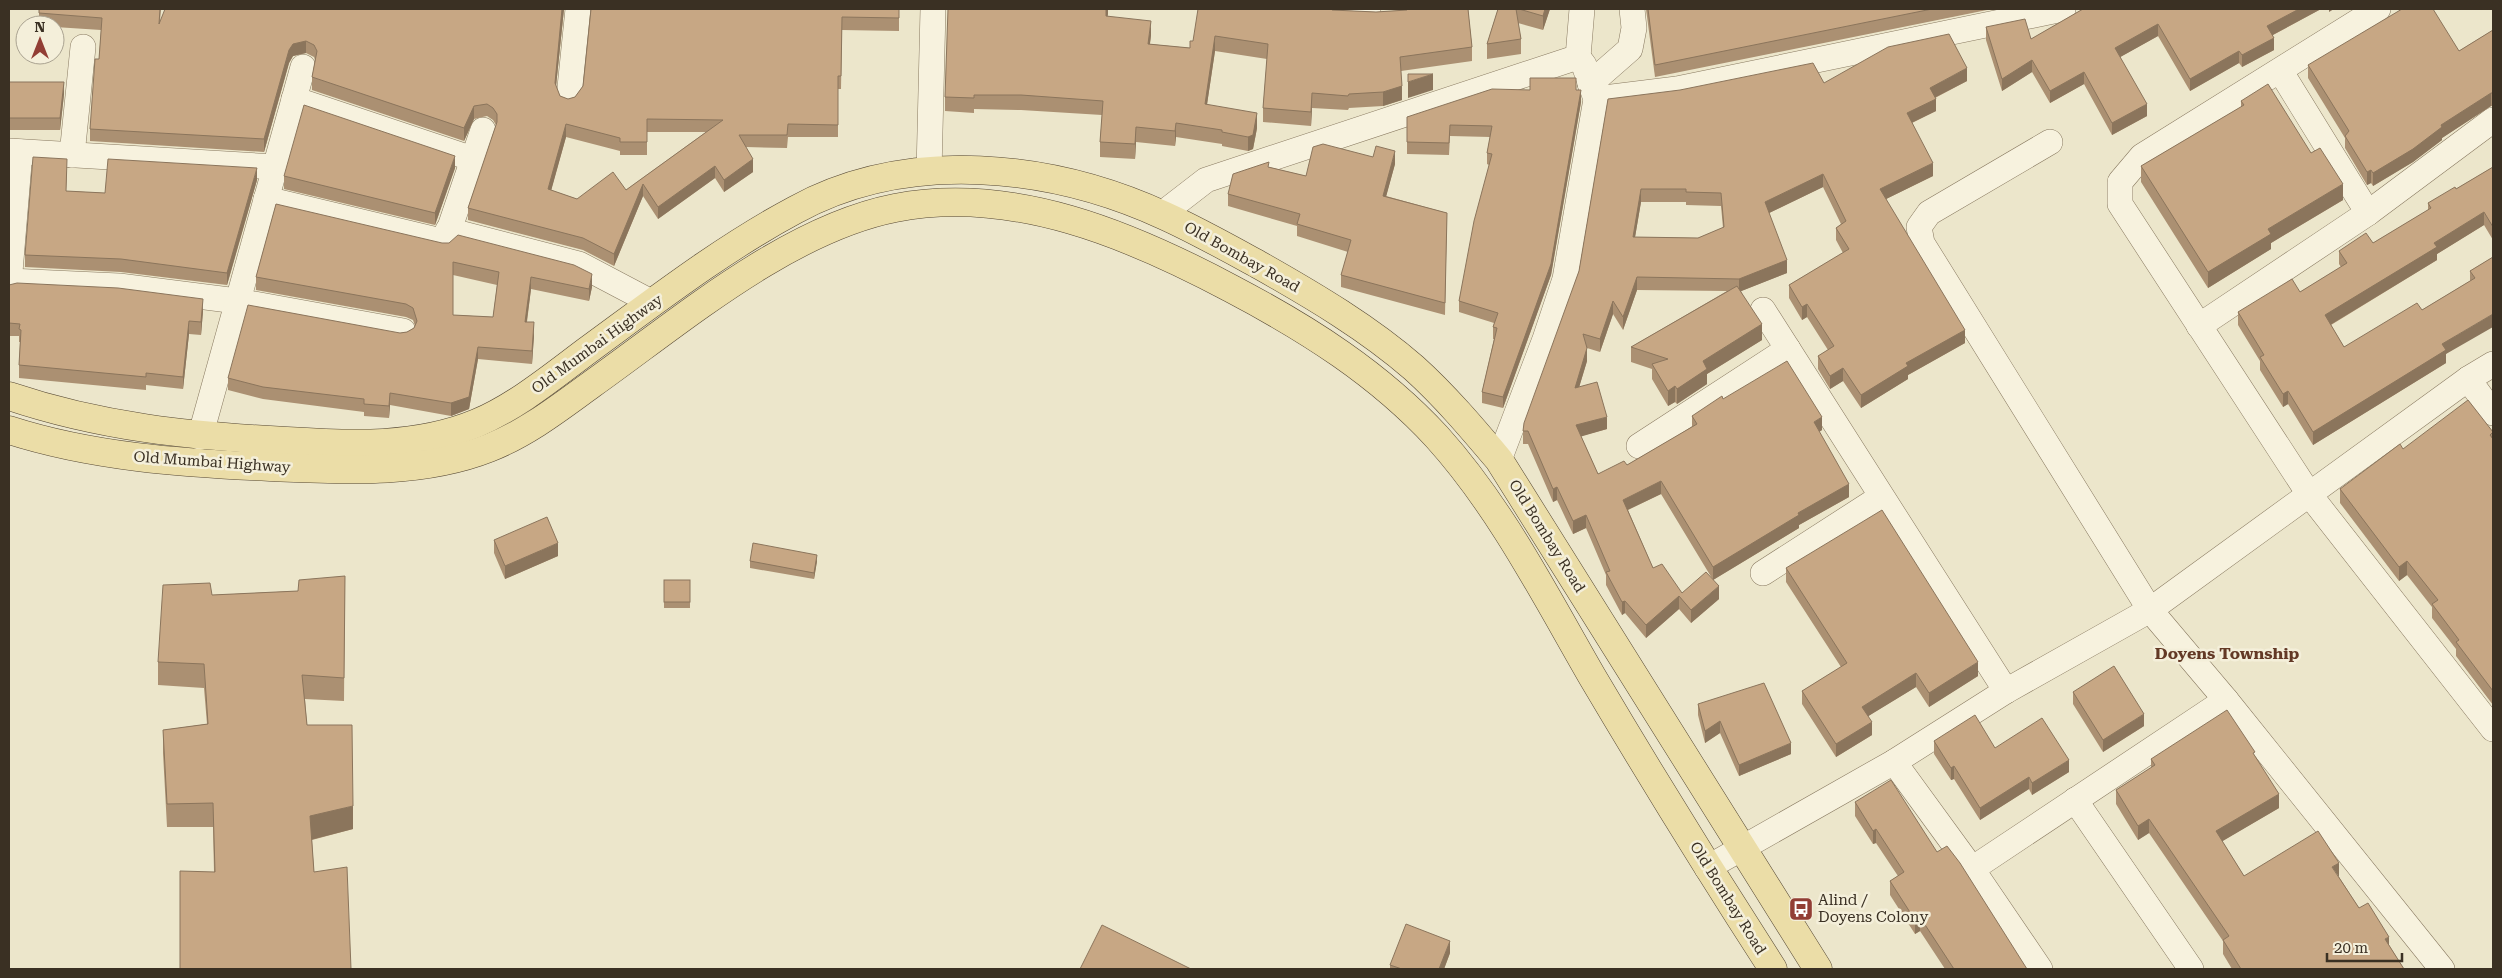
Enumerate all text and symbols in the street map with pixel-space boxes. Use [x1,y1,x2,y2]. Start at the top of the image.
north arrow [15,15,65,65]
text: N [35,19,46,35]
street label: Old Bombay Road [1181,218,1303,296]
street label: Old Mumbai Highway [528,290,666,398]
street label: Old Mumbai Highway [133,448,291,476]
street label: Old Bombay Road [1505,476,1589,596]
district label: Doyens Township [2155,644,2300,663]
street label: Old Bombay Road [1686,838,1770,958]
place label: Alind / Doyens Colony [1818,891,1928,926]
bus stop icon: Alind / Doyens Colony [1788,896,1814,922]
scale bar [2327,930,2402,962]
text: 20 m [2334,939,2369,957]

